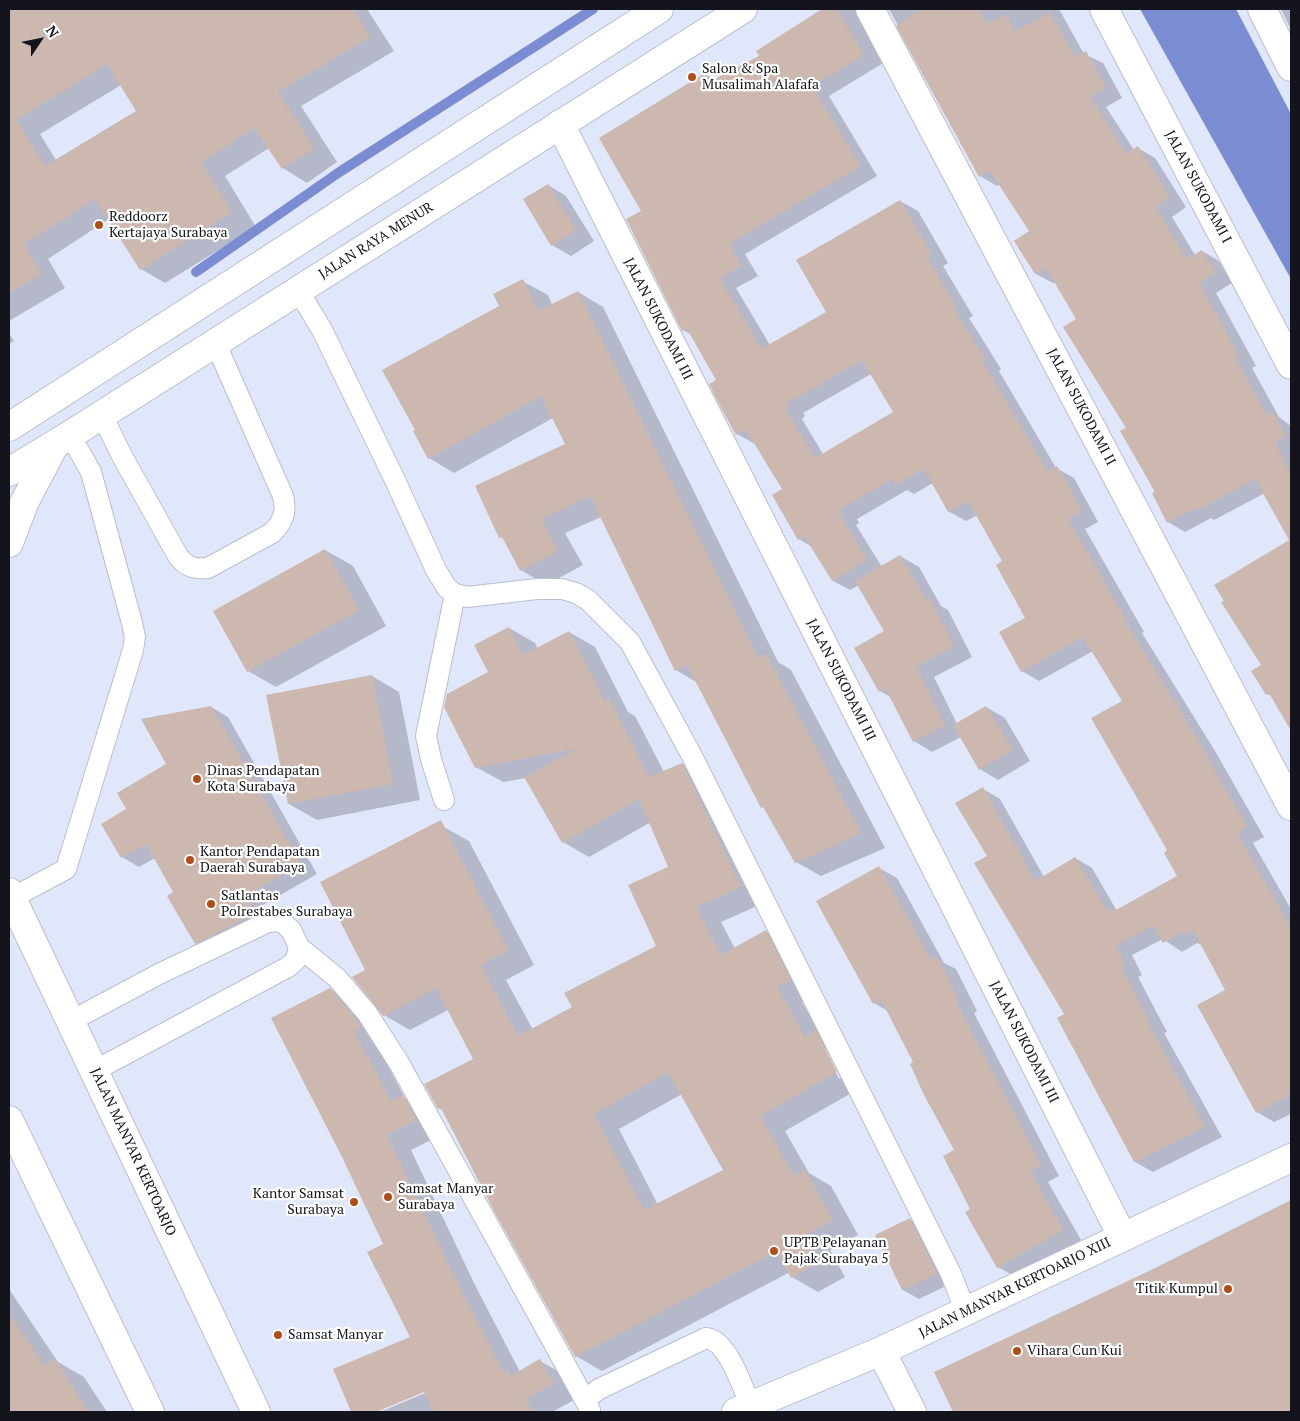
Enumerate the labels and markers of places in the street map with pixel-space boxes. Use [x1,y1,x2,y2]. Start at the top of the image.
place label: Salon & Spa Musalimah Alafafa [702,61,819,94]
marker: Salon & Spa Musalimah Alafafa [686,71,698,83]
place label: Reddoorz Kertajaya Surabaya [109,209,228,242]
marker: Reddoorz Kertajaya Surabaya [93,219,105,231]
place label: Dinas Pendapatan Kota Surabaya [207,763,320,796]
marker: Dinas Pendapatan Kota Surabaya [191,773,203,785]
place label: Kantor Pendapatan Daerah Surabaya [200,844,320,876]
marker: Kantor Pendapatan Daerah Surabaya [184,854,196,866]
place label: Satlantas Polrestabes Surabaya [221,888,353,920]
marker: Satlantas Polrestabes Surabaya [205,898,217,910]
place label: Samsat Manyar Surabaya [398,1181,493,1214]
place label: Kantor Samsat Surabaya [253,1186,344,1218]
marker: Samsat Manyar Surabaya [382,1191,394,1203]
marker: Kantor Samsat Surabaya [348,1196,360,1208]
place label: UPTB Pelayanan Pajak Surabaya 5 [784,1235,889,1268]
marker: UPTB Pelayanan Pajak Surabaya 5 [768,1245,780,1257]
place label: Titik Kumpul [1136,1281,1218,1297]
marker: Titik Kumpul [1222,1283,1234,1295]
place label: Samsat Manyar [288,1327,383,1343]
marker: Samsat Manyar [272,1329,284,1341]
place label: Vihara Cun Kui [1027,1343,1122,1359]
marker: Vihara Cun Kui [1011,1345,1023,1357]

